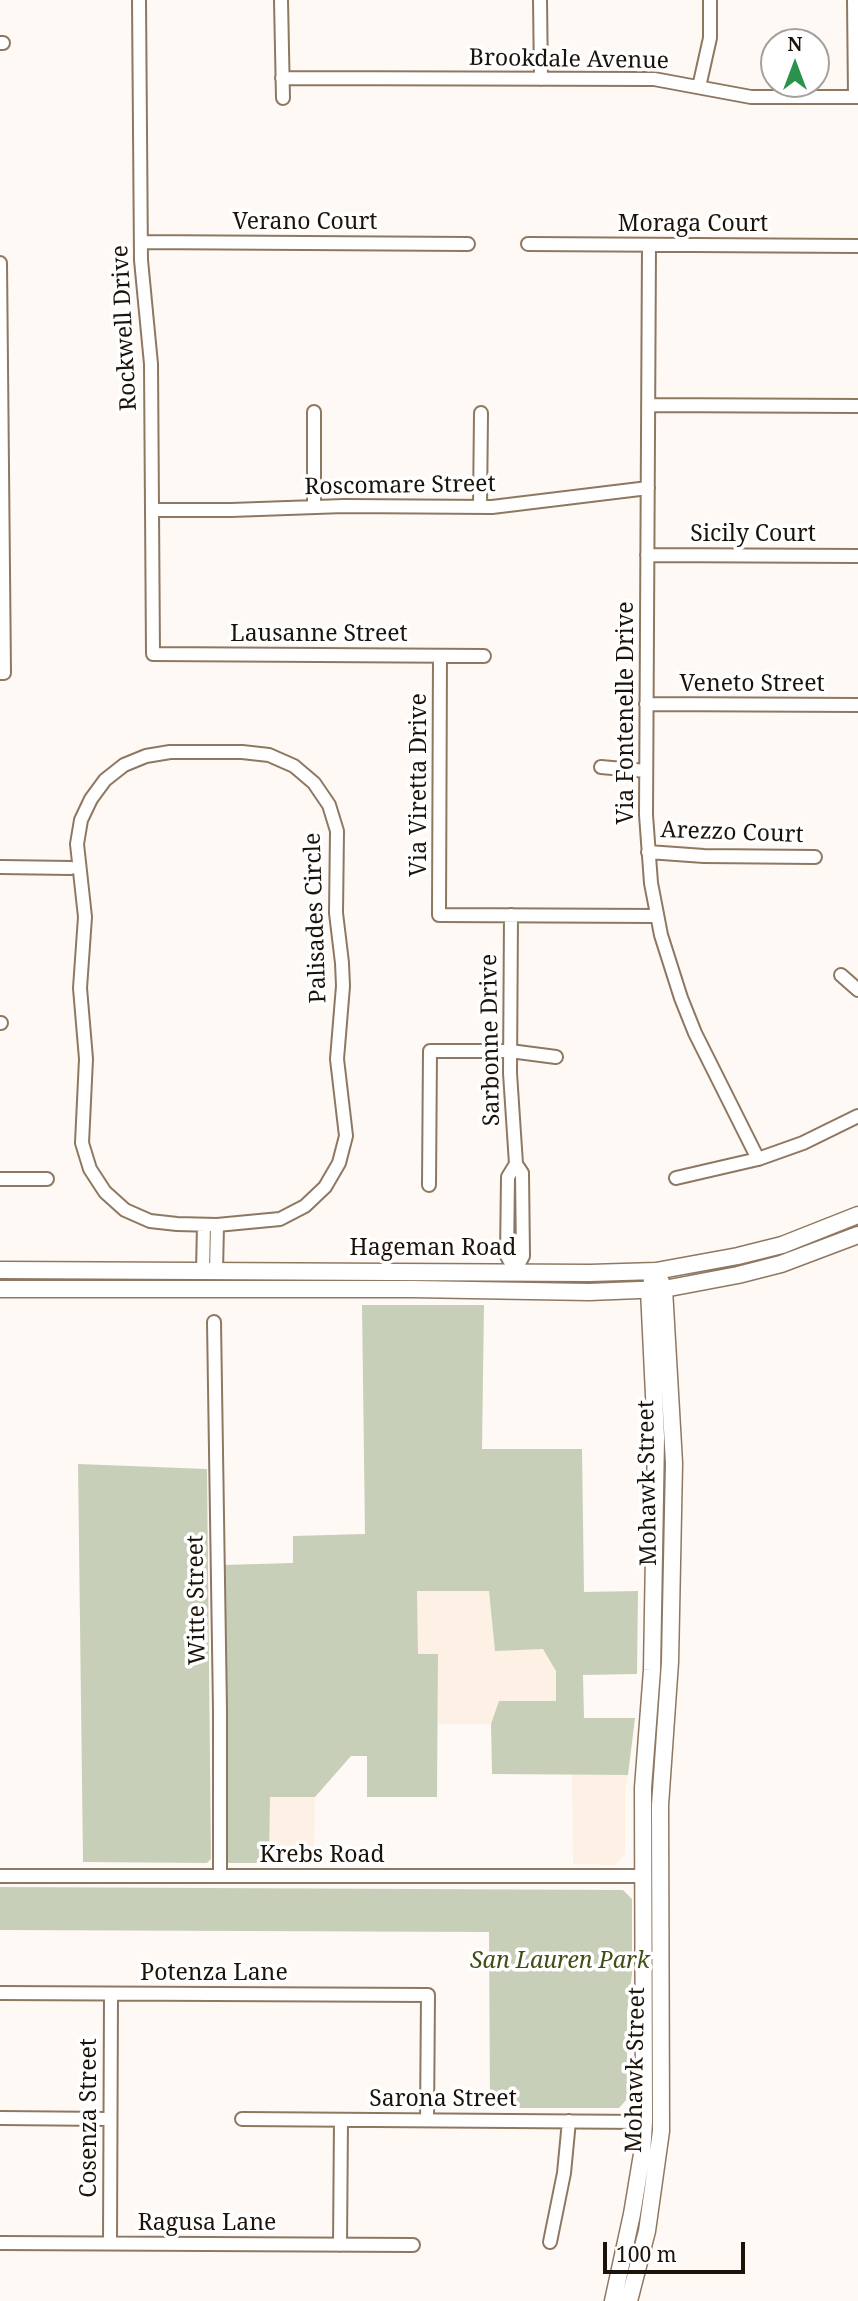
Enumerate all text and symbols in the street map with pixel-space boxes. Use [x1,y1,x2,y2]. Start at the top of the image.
north arrow [760,28,830,98]
text: N [788,31,802,57]
street label: Brookdale Avenue [469,44,669,76]
street label: Verano Court [233,208,377,236]
street label: Moraga Court [618,210,768,238]
street label: Rockwell Drive [107,244,143,412]
street label: Roscomare Street [304,471,496,501]
street label: Sicily Court [690,520,816,548]
street label: Via Fontenelle Drive [612,601,640,825]
street label: Lausanne Street [230,620,408,648]
street label: Veneto Street [679,670,825,698]
street label: Via Viretta Drive [405,693,433,877]
street label: Arezzo Court [660,817,804,849]
street label: Palisades Circle [299,832,333,1004]
street label: Sarbonne Drive [476,954,506,1126]
street label: Hageman Road [350,1234,516,1262]
street label: Mohawk Street [633,1400,663,1566]
street label: Witte Street [182,1535,212,1665]
street label: Krebs Road [259,1841,385,1869]
park label: San Lauren Park [470,1947,650,1975]
street label: Potenza Lane [140,1959,288,1987]
street label: Mohawk Street [621,1987,651,2153]
street label: Cosenza Street [75,2038,103,2198]
street label: Sarona Street [369,2085,517,2113]
street label: Ragusa Lane [138,2209,276,2237]
scale bar [606,2228,748,2272]
text: 100 m [616,2240,677,2268]

